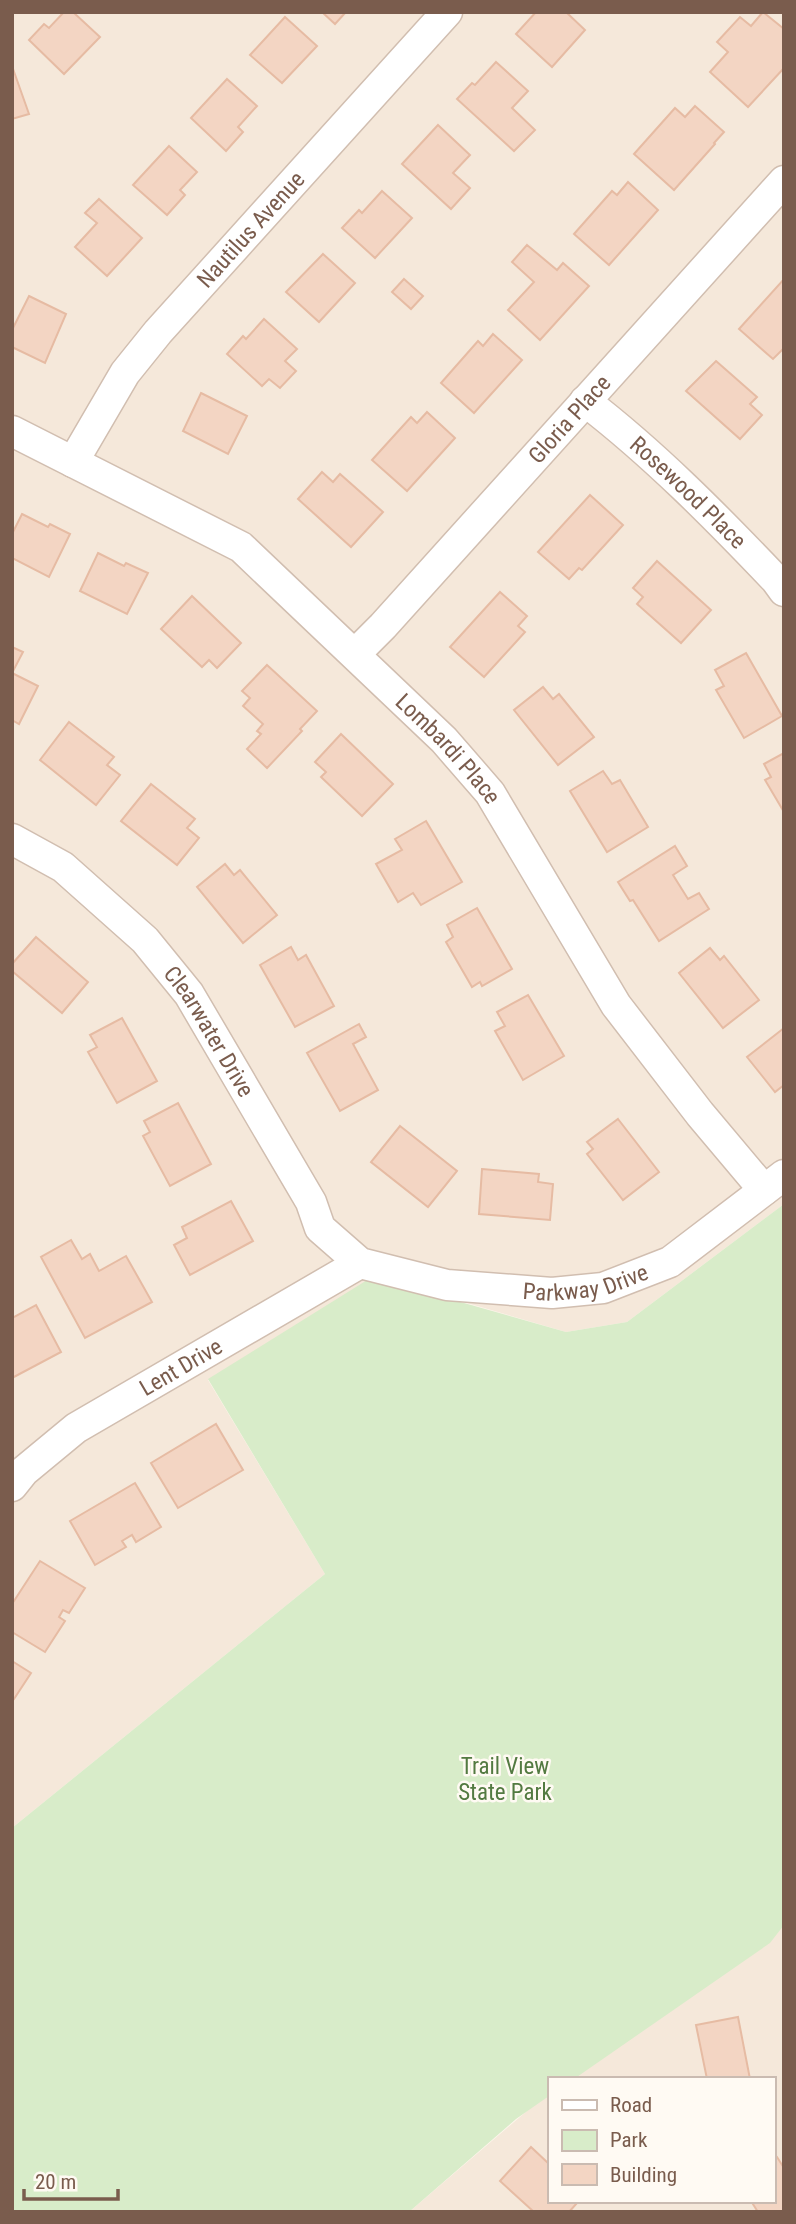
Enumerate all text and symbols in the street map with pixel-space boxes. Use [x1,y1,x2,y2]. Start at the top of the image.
street label: Nautilus Avenue [192,166,310,293]
street label: Gloria Place [523,370,616,469]
street label: Rosewood Place [624,431,751,555]
street label: Lombardi Place [390,688,506,809]
street label: Clearwater Drive [158,961,259,1102]
street label: Parkway Drive [522,1259,652,1307]
street label: Lent Drive [135,1333,227,1402]
park label: Trail View State Park [458,1753,552,1806]
legend [548,2077,775,2203]
text: Road [610,2093,652,2117]
text: Park [610,2128,648,2152]
scale bar [24,2158,119,2202]
text: Building [610,2163,677,2187]
text: 20 m [35,2170,76,2194]

